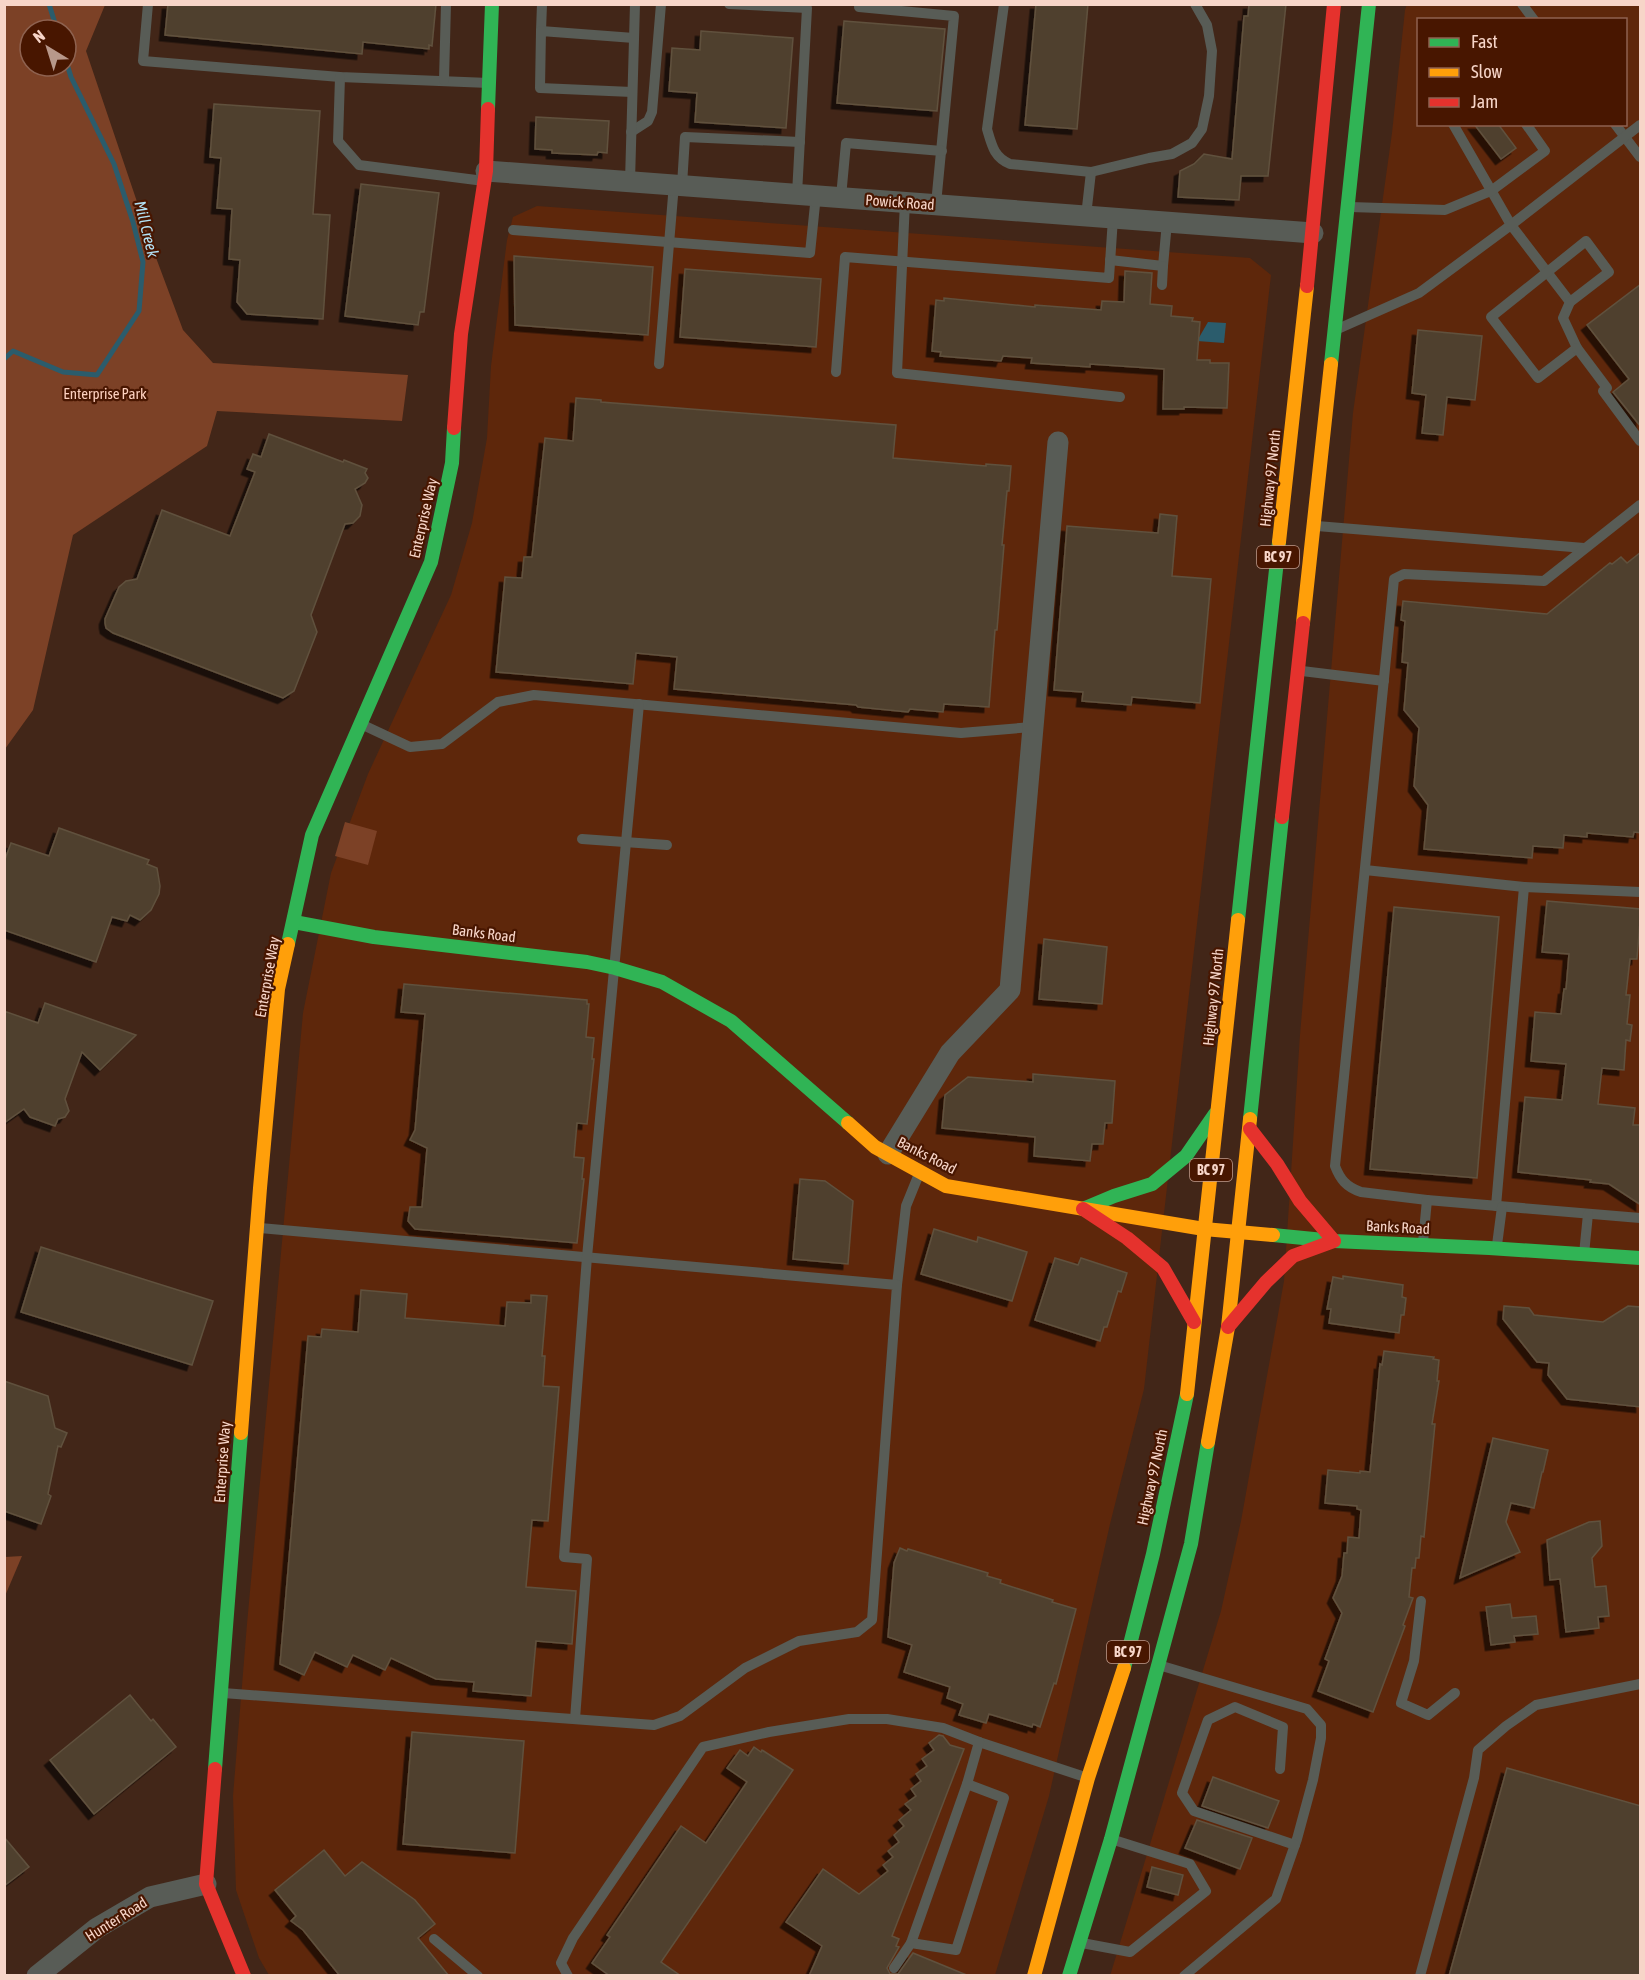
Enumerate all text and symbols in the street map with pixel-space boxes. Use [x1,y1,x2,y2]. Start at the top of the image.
north arrow [18,18,78,78]
legend [1417,18,1627,126]
text: N [29,26,48,46]
text: Fast [1471,31,1498,52]
text: Slow [1471,61,1502,82]
text: Jam [1471,91,1498,112]
street label: Powick Road [865,191,935,213]
water label: Mill Creek [131,199,163,260]
park label: Enterprise Park [63,385,147,402]
street label: Highway 97 North [1256,428,1284,528]
street label: Enterprise Way [406,476,440,560]
road number: BC 97 [1257,546,1299,568]
street label: Banks Road [451,921,517,945]
street label: Enterprise Way [252,935,282,1019]
street label: Highway 97 North [1199,947,1227,1047]
street label: Banks Road [895,1133,959,1177]
road number: BC 97 [1190,1159,1232,1181]
street label: Banks Road [1366,1217,1430,1237]
street label: Enterprise Way [211,1421,233,1503]
street label: Highway 97 North [1134,1427,1170,1527]
road number: BC 97 [1107,1641,1149,1663]
street label: Hunter Road [82,1893,150,1945]

